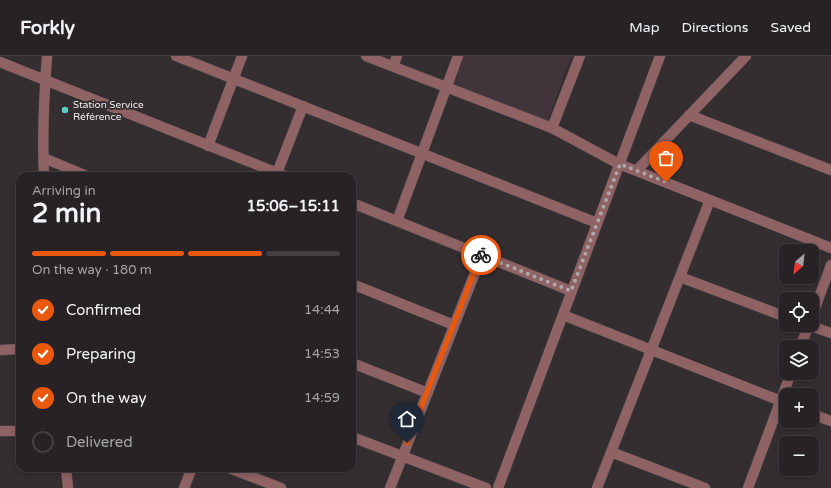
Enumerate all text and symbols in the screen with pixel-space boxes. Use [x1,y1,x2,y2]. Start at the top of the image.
text: Forkly [20,17,75,39]
text: Map [629,19,660,36]
text: Directions [682,19,749,36]
text: Saved [771,19,811,36]
place label: Station Service Référence [73,99,144,123]
marker: Station Service Référence [60,105,70,115]
pin [649,141,683,182]
icon: bag [655,147,677,169]
text: Arriving in [32,183,96,199]
text: 15:06–15:11 [247,197,340,215]
text: 2 min [32,198,101,229]
courier [461,235,501,275]
icon: bike [470,244,492,266]
north arrow [779,244,819,284]
map controls [779,244,819,476]
text: On the way · 180 m [32,262,152,278]
button: locate [779,292,819,332]
icon: check [32,299,54,321]
text: Confirmed [66,301,141,319]
text: 14:44 [304,302,340,318]
button: layers [779,340,819,380]
icon: check [32,343,54,365]
text: Preparing [66,345,136,363]
text: 14:53 [304,346,340,362]
icon: check [32,387,54,409]
button: + [779,388,819,428]
text: On the way [66,389,146,407]
text: 14:59 [304,390,340,406]
pin [390,402,424,443]
icon: home [396,408,418,430]
text: Delivered [66,433,133,451]
button: − [779,436,819,476]

